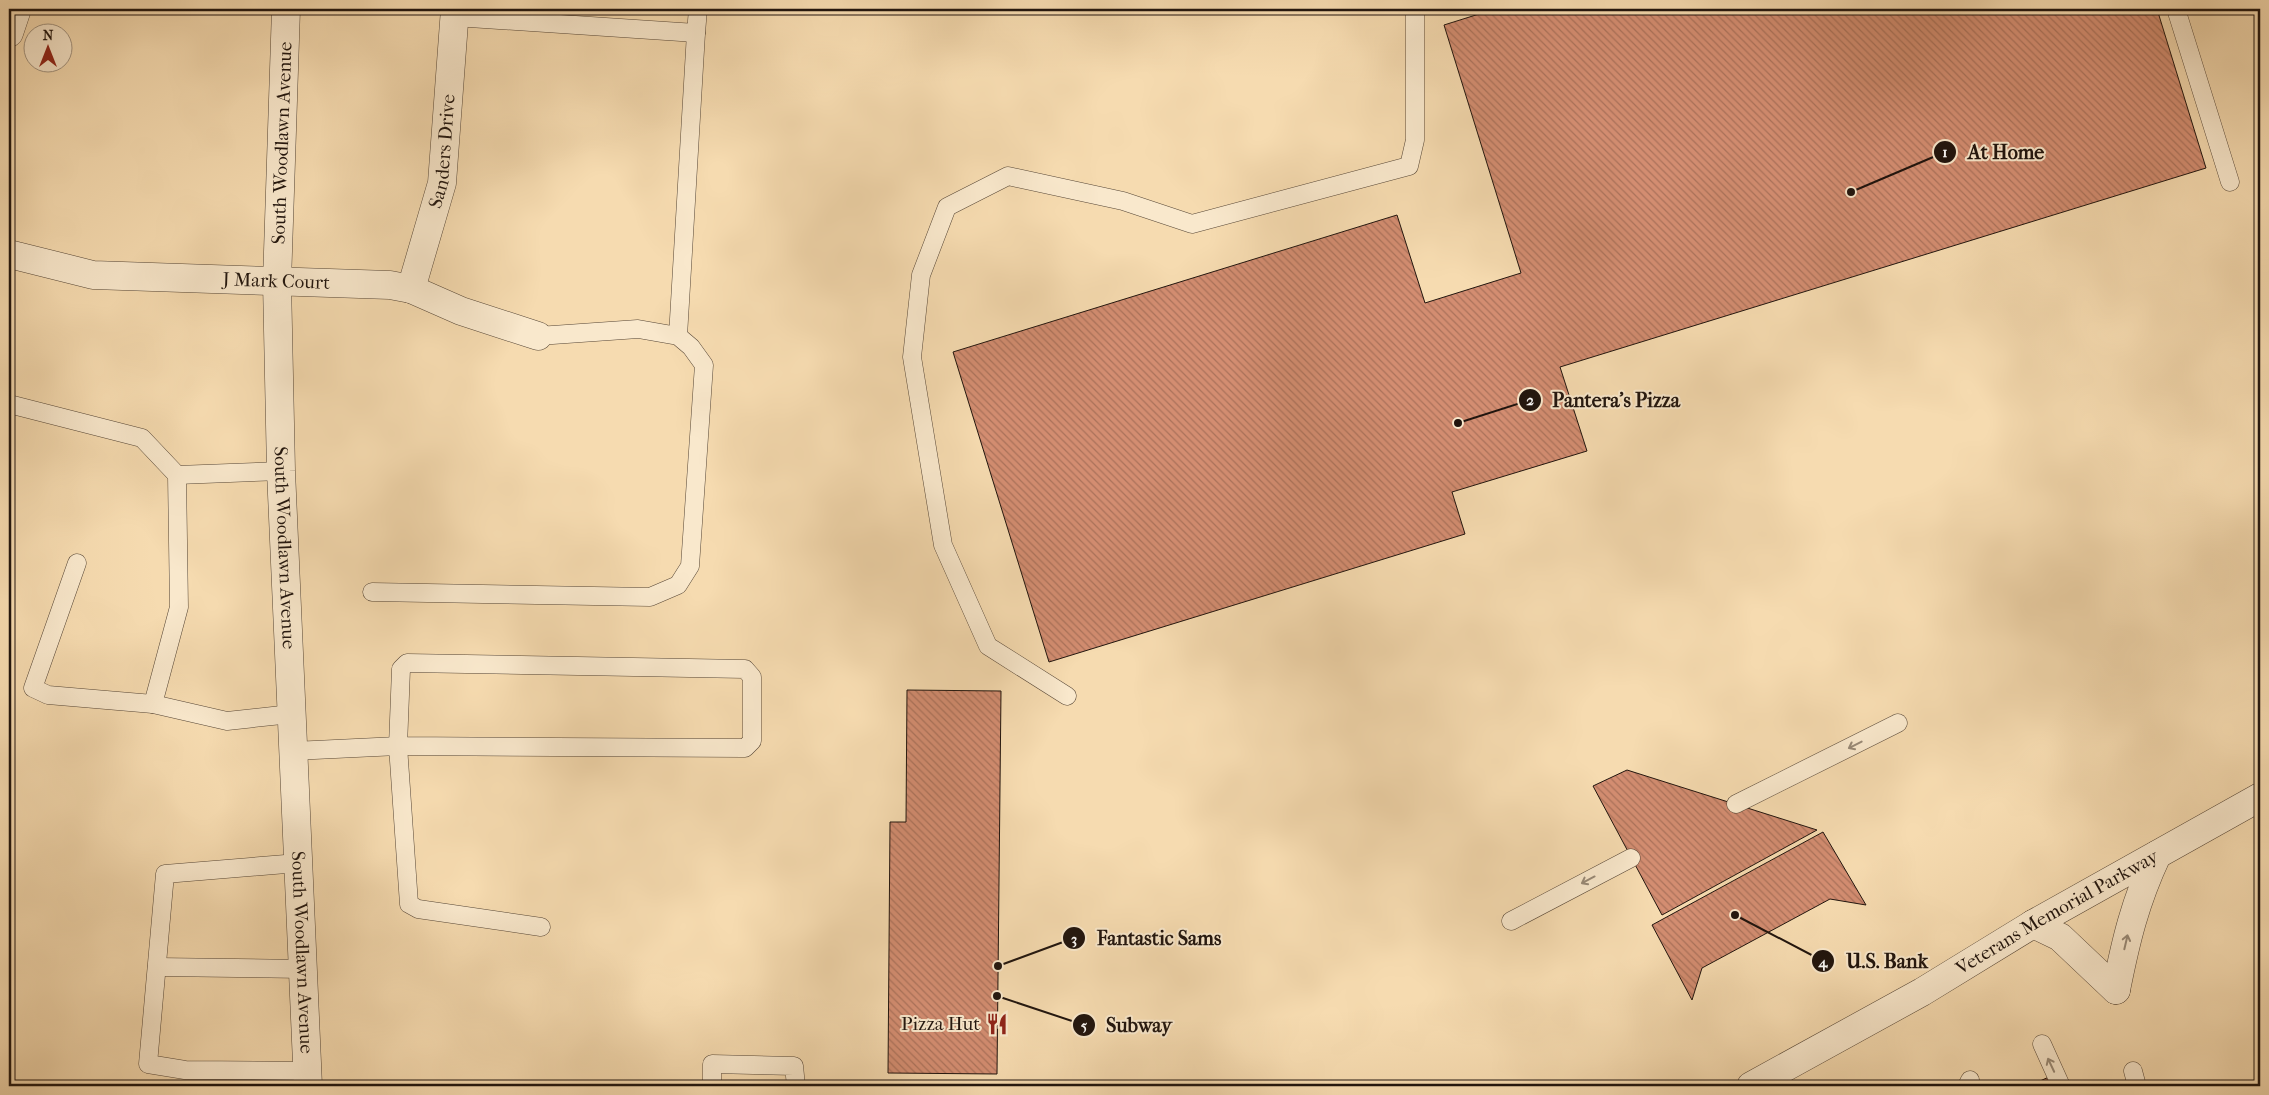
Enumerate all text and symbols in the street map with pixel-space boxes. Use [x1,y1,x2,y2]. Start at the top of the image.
north arrow [22,22,72,72]
text: N [43,27,54,44]
street label: South Woodlawn Avenue [267,41,297,245]
street label: Sanders Drive [424,93,460,211]
callout: At Home [1932,134,2054,169]
text: At Home [1966,141,2044,164]
text: 1 [1942,143,1948,161]
street label: J Mark Court [220,268,330,294]
callout: Pantera's Pizza [1517,383,1690,418]
text: Pantera's Pizza [1552,389,1681,412]
text: 2 [1526,391,1534,409]
street label: South Woodlawn Avenue [269,446,300,650]
one-way arrow [1847,740,1862,750]
street label: Veterans Memorial Parkway [1951,845,2163,980]
street label: South Woodlawn Avenue [287,851,318,1054]
one-way arrow [1581,875,1596,885]
callout: Fantastic Sams [1061,921,1231,956]
text: Fantastic Sams [1096,927,1222,950]
text: 3 [1071,930,1077,948]
one-way arrow [2122,935,2131,951]
callout: U.S. Bank [1811,944,1938,979]
text: U.S. Bank [1845,950,1929,973]
text: 4 [1818,953,1829,971]
callout: Subway [1071,1007,1182,1042]
restaurant icon: Pizza Hut [984,1011,1010,1037]
place label: Pizza Hut [901,1013,980,1035]
text: Subway [1106,1014,1173,1037]
text: 5 [1081,1016,1088,1034]
one-way arrow [2046,1058,2056,1073]

